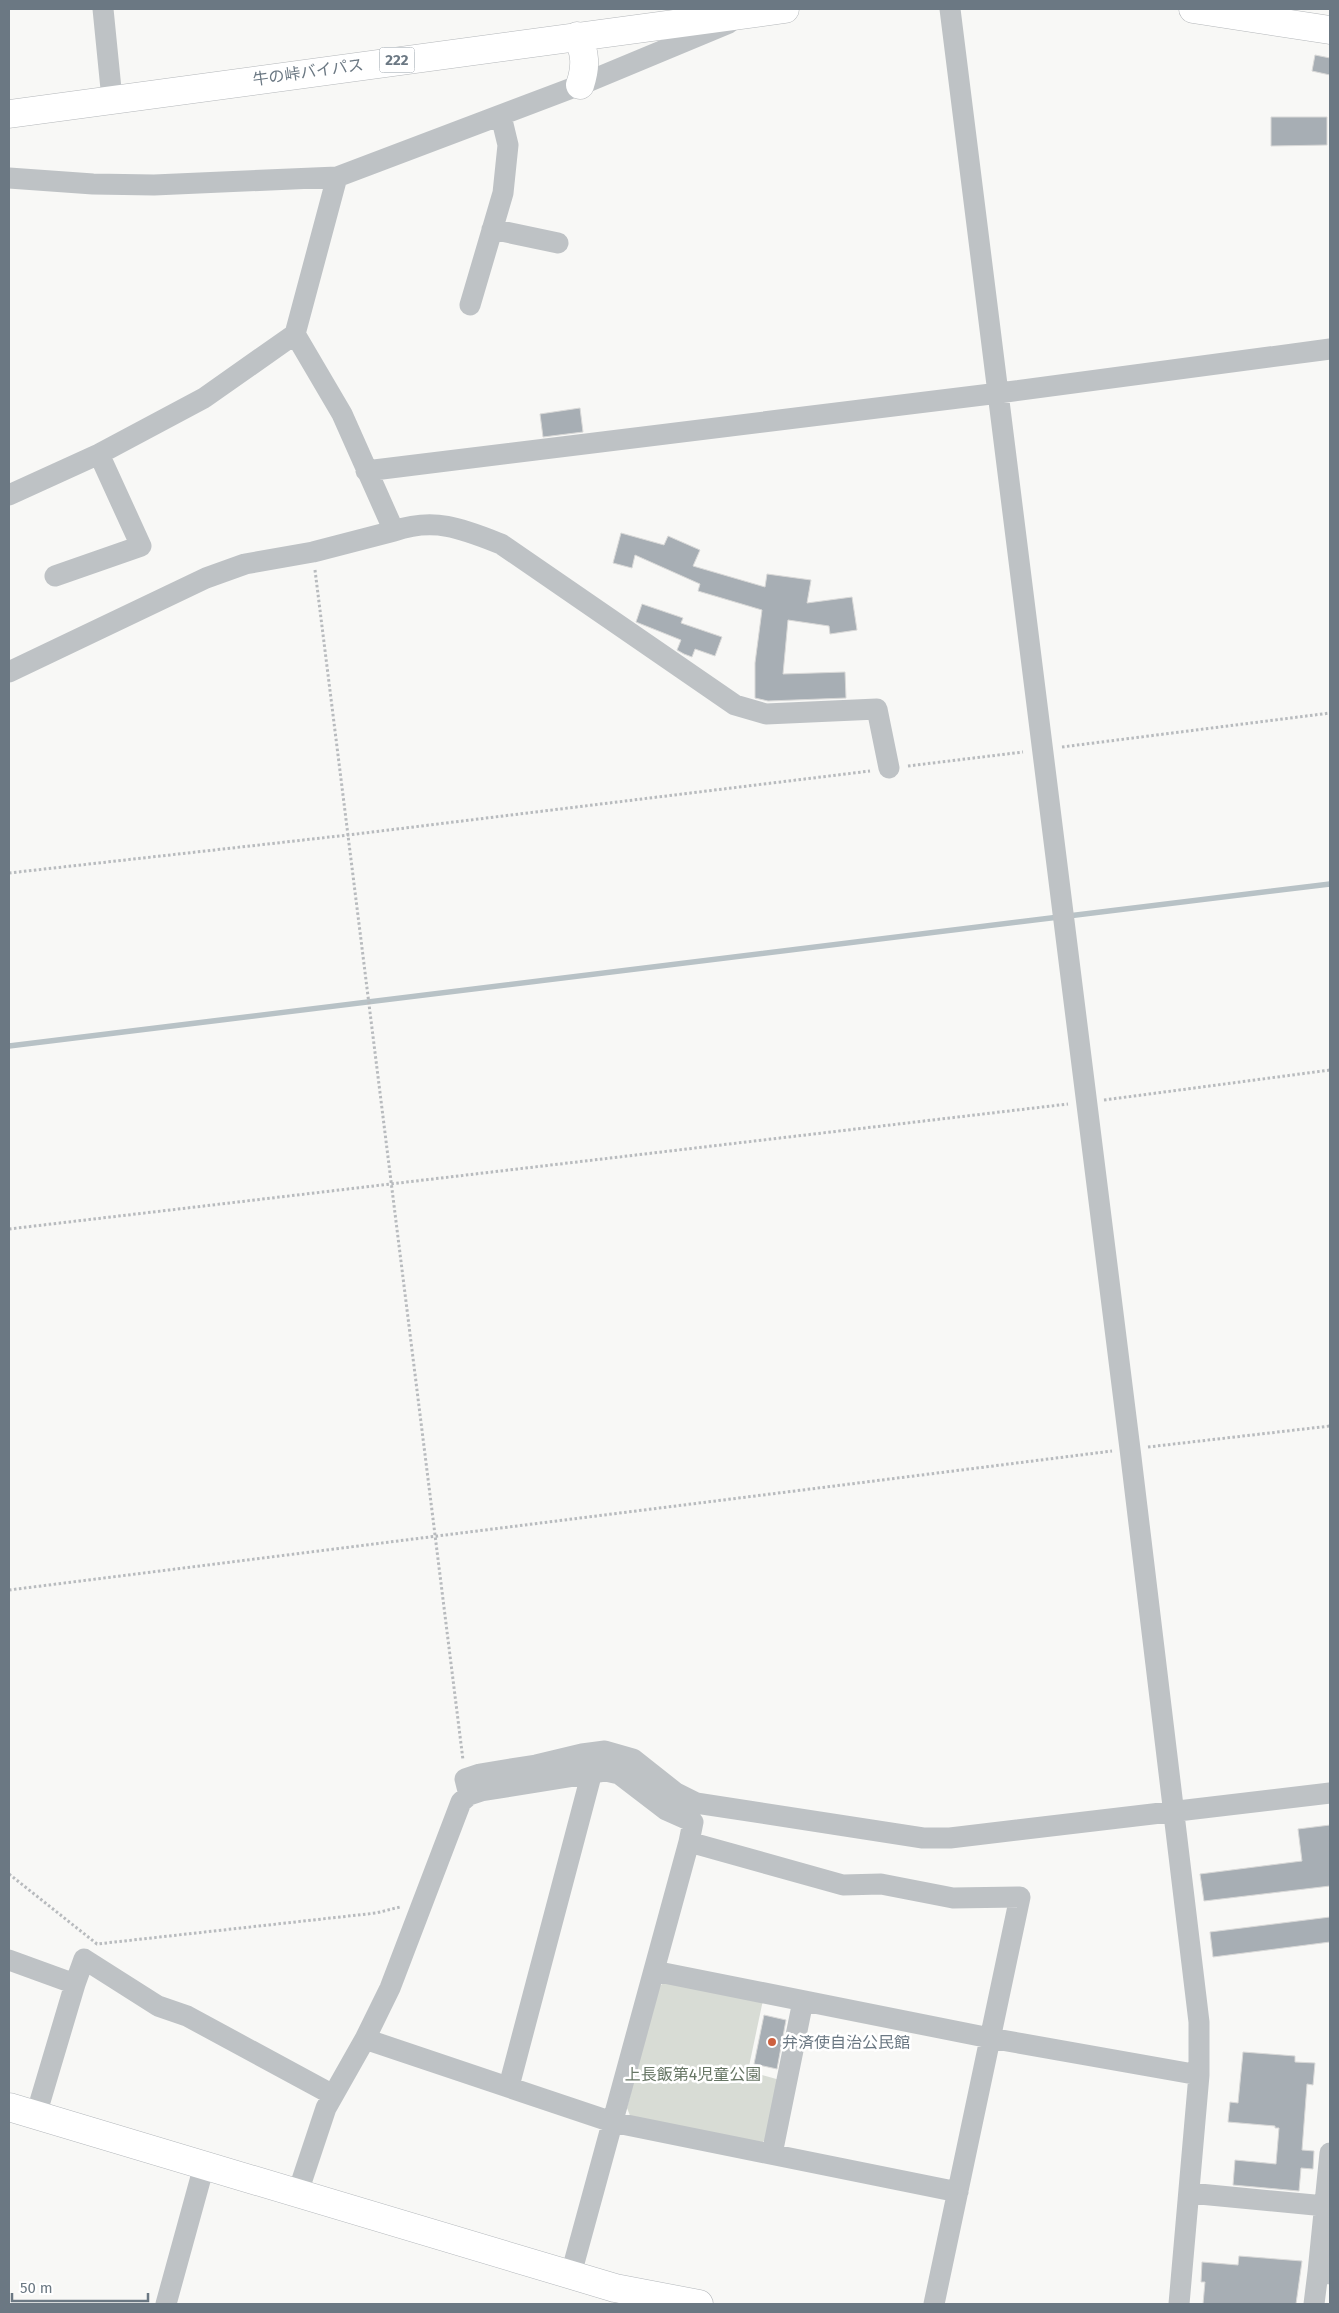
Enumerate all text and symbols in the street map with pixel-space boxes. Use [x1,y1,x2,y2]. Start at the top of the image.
road number: 222 [380,48,414,72]
street label: 牛の峠バイパス [251,55,365,89]
place label: 弁済使自治公民館 [782,2033,910,2052]
marker: 弁済使自治公民館 [766,2036,778,2048]
park label: 上長飯第4児童公園 [625,2065,761,2084]
scale bar [12,2270,149,2302]
text: 50 m [20,2279,53,2297]

